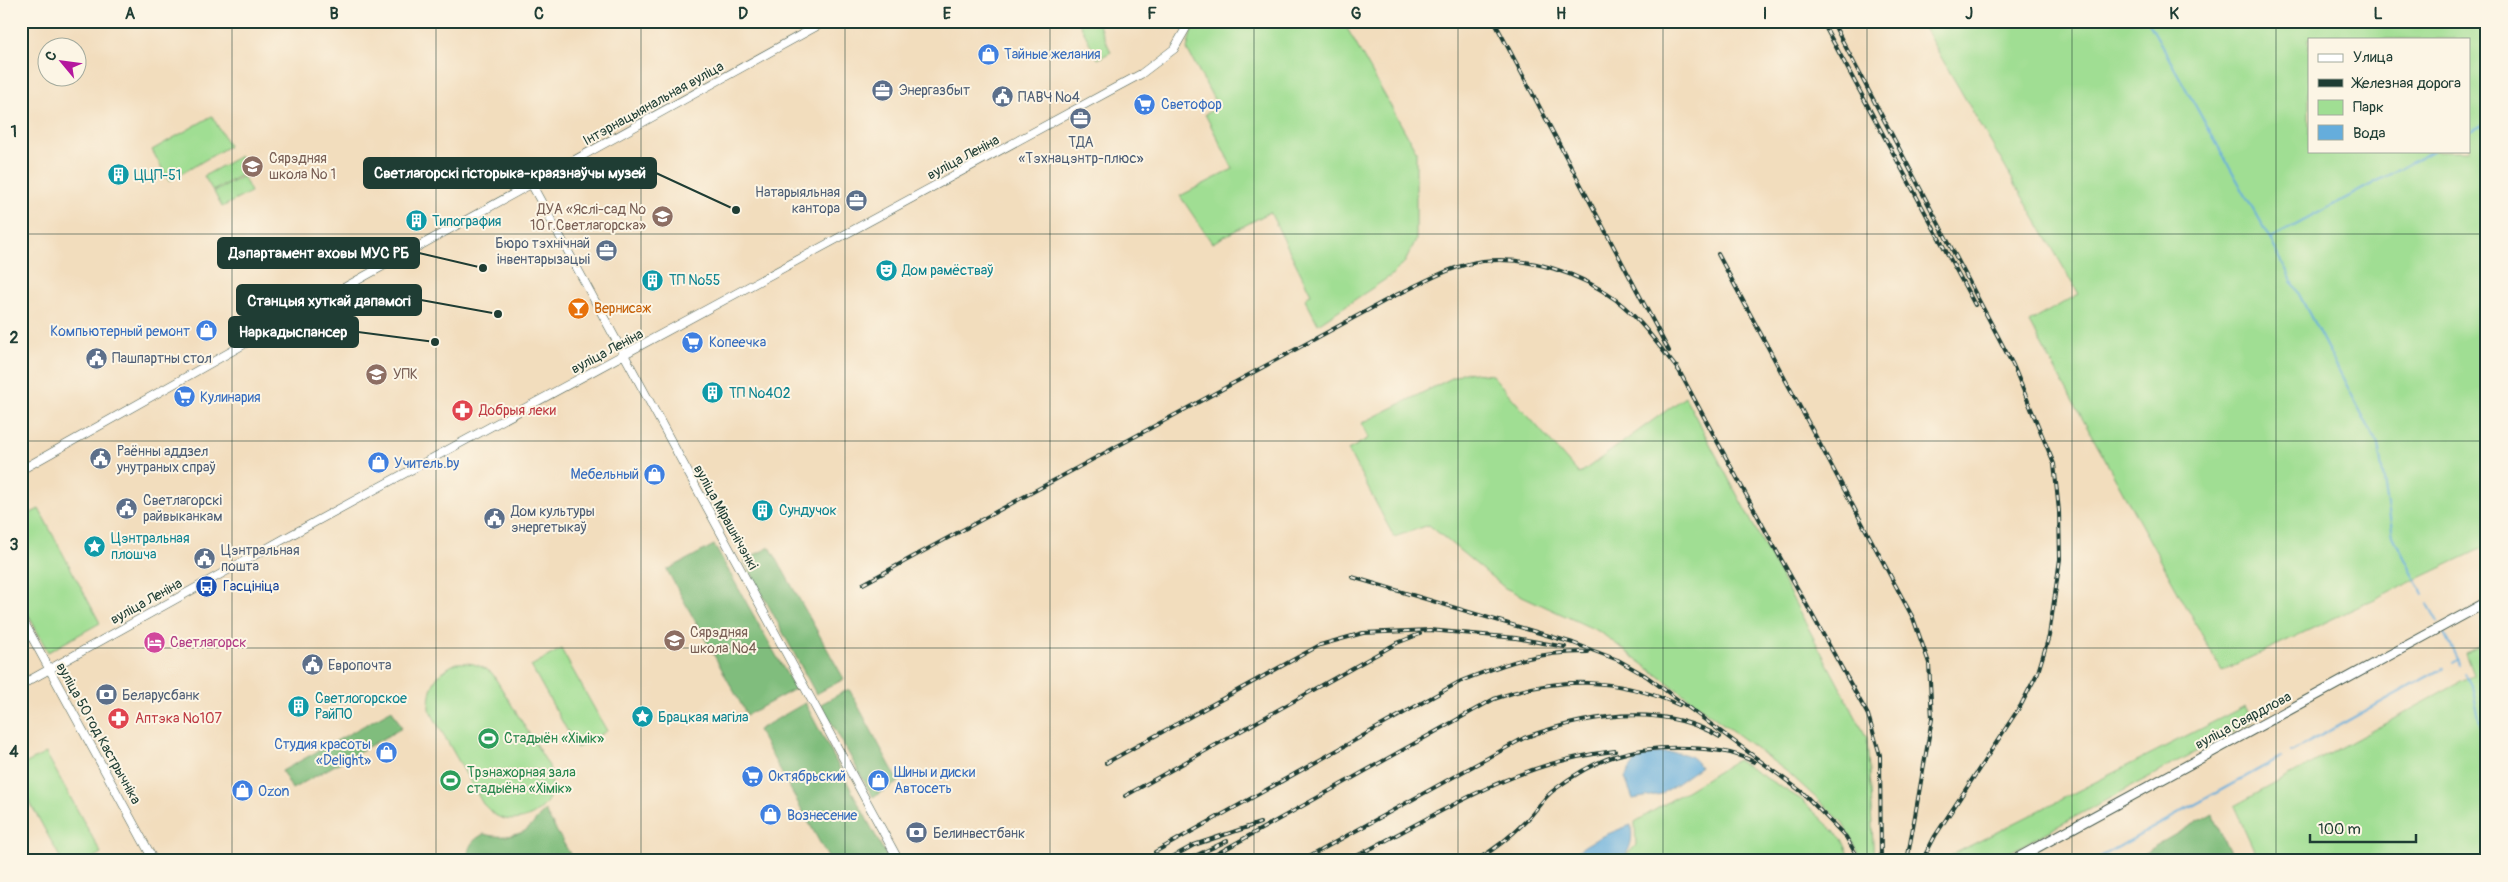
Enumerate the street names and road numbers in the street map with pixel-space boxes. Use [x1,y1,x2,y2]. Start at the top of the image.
street label: Інтэрнацыянальная вуліца [580,58,727,149]
street label: вуліца Леніна [924,131,1002,184]
street label: вуліца Леніна [568,325,646,378]
street label: вуліца Мірашнічэнкі [690,462,762,573]
street label: вуліца Леніна [107,575,185,628]
street label: вуліца 50 год Кастрычніка [53,659,145,807]
street label: вуліца Свярдлова [2192,688,2294,753]

